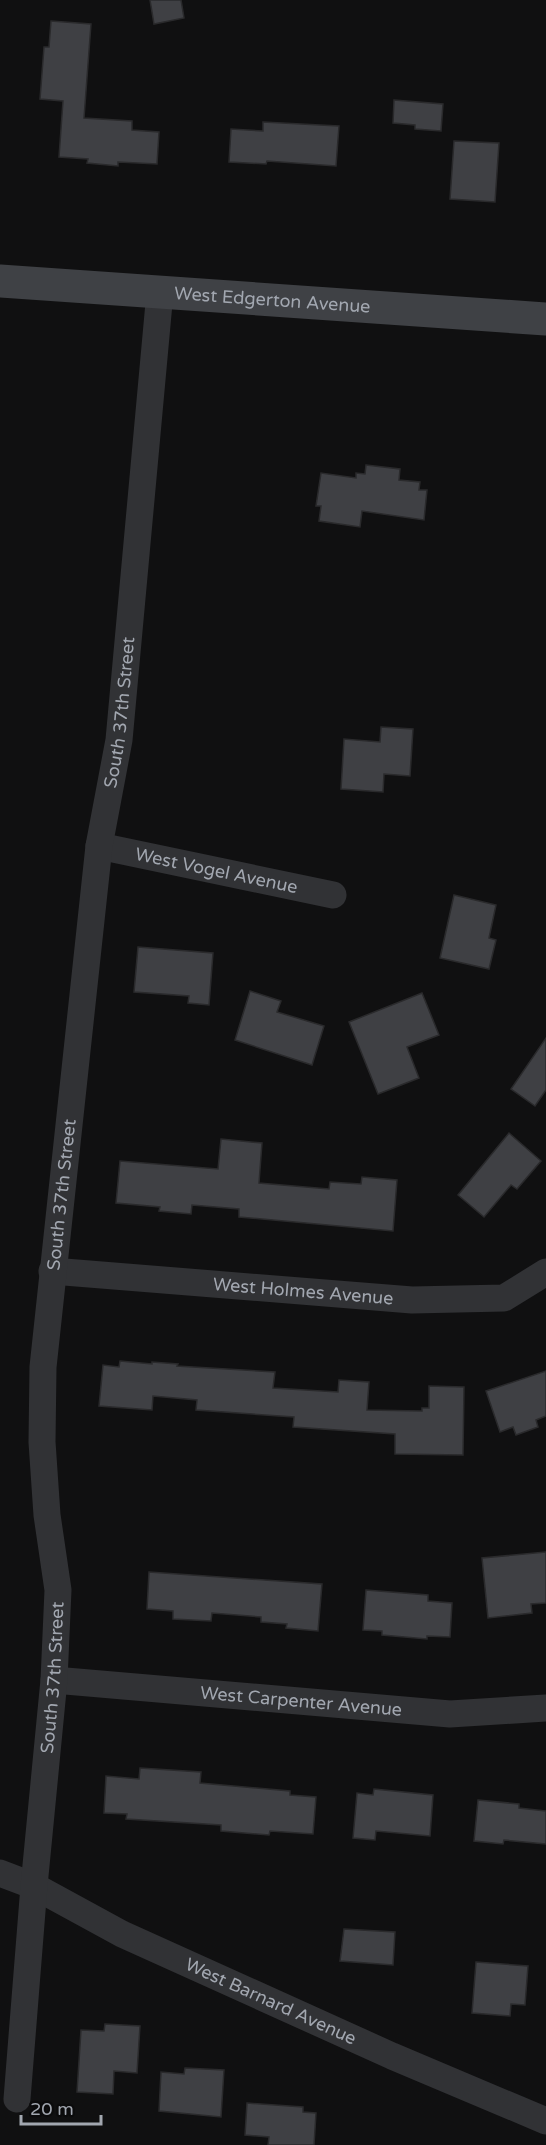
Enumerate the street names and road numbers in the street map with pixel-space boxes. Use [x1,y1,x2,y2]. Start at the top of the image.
street label: West Edgerton Avenue [173,282,371,318]
street label: South 37th Street [99,636,139,790]
street label: West Vogel Avenue [133,843,300,898]
street label: South 37th Street [42,1118,81,1272]
street label: West Holmes Avenue [212,1273,394,1309]
street label: South 37th Street [36,1601,68,1754]
street label: West Carpenter Avenue [199,1682,403,1721]
street label: West Barnard Avenue [182,1953,360,2049]

